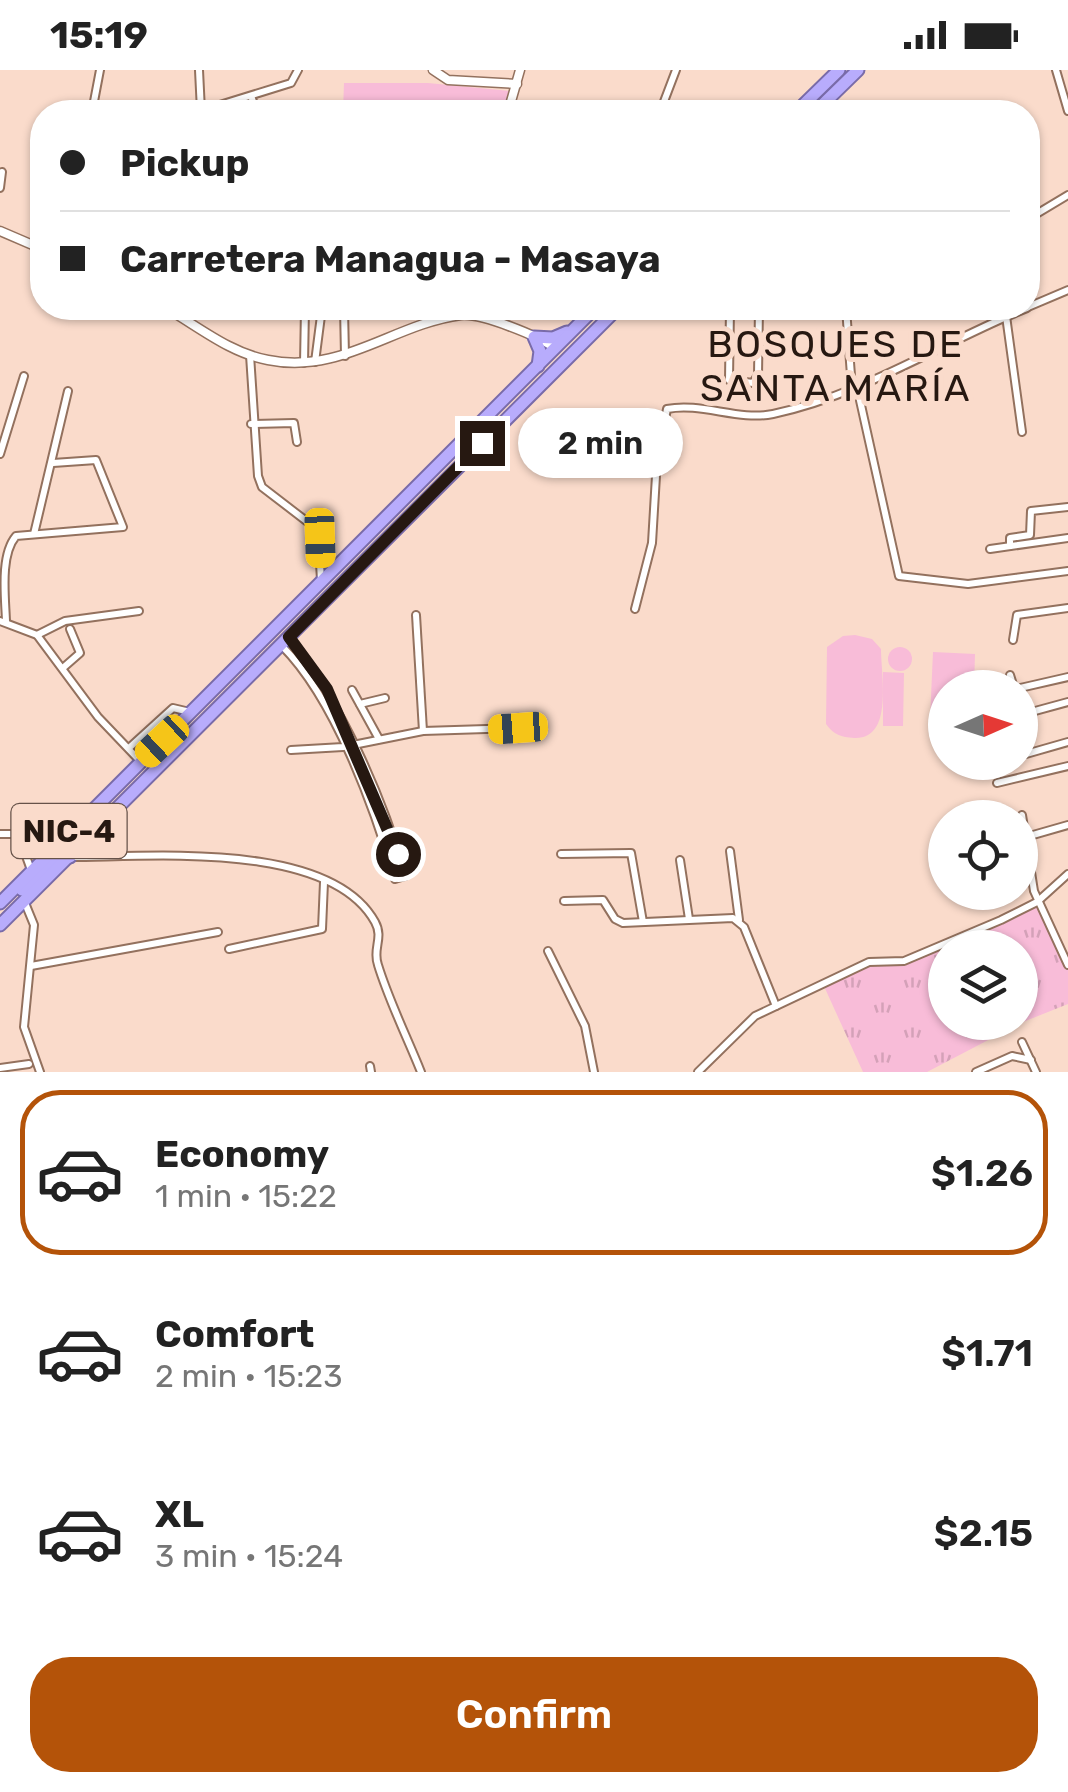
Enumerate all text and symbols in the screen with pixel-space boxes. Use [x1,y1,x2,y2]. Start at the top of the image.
text: 15:19 [50,12,148,58]
text: Pickup [120,140,249,186]
text: Carretera Managua - Masaya [120,236,661,282]
district label: BOSQUES DE SANTA MARÍA [700,321,972,411]
callout: 2 min [517,408,682,478]
route end [460,421,505,466]
text: 2 min [558,424,643,462]
car [304,507,336,569]
north arrow [928,670,1038,780]
map controls [928,670,1038,1040]
car [130,710,194,772]
car [487,711,549,745]
button: locate [928,800,1038,910]
road number: NIC-4 [12,804,126,858]
route start [376,832,421,877]
button: layers [928,930,1038,1040]
icon: car [35,1128,125,1218]
text: Economy [155,1131,329,1177]
text: $1.26 [931,1150,1033,1196]
text: 1 min · 15:22 [155,1177,337,1215]
icon: car [35,1308,125,1398]
text: Comfort [155,1311,314,1357]
text: $1.71 [941,1330,1033,1376]
text: 2 min · 15:23 [155,1357,342,1395]
icon: car [35,1488,125,1578]
text: XL [155,1491,204,1537]
text: $2.15 [934,1510,1033,1556]
text: 3 min · 15:24 [155,1537,343,1575]
button: Confirm [30,1657,1038,1772]

